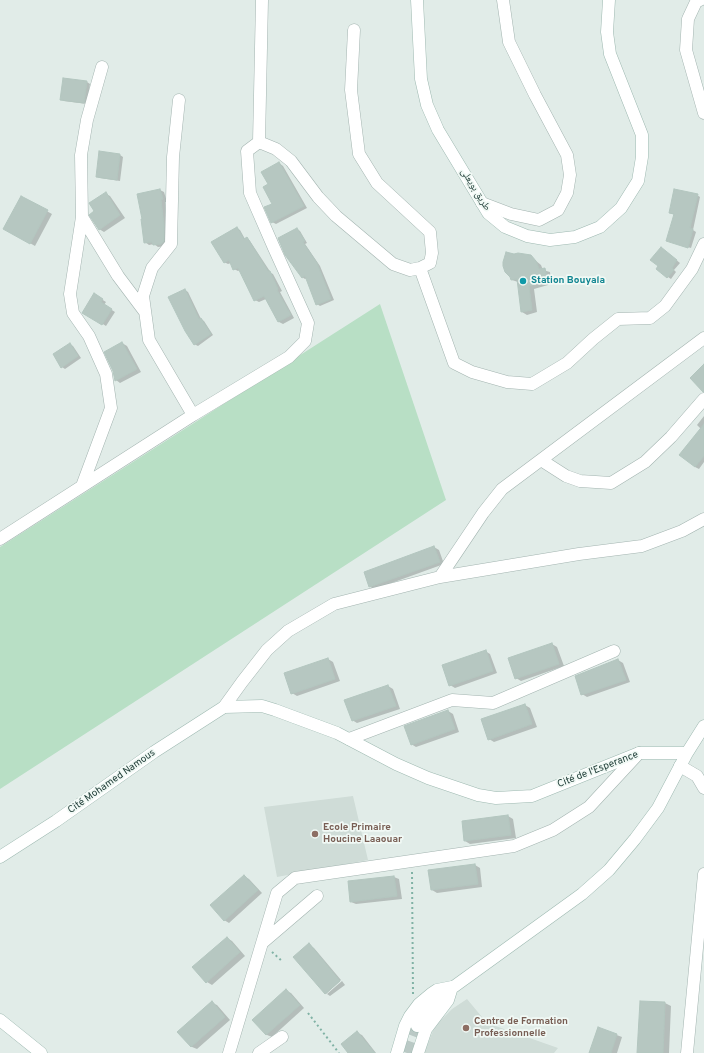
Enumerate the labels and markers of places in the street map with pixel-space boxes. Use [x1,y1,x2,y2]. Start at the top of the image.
place label: Station Bouyala [531,275,605,287]
marker: Station Bouyala [518,276,528,286]
place label: Ecole Primaire Houcine Laaouar [323,822,402,846]
marker: Ecole Primaire Houcine Laaouar [310,829,320,839]
place label: Centre de Formation Professionnelle [474,1016,568,1040]
marker: Centre de Formation Professionnelle [461,1023,471,1033]

